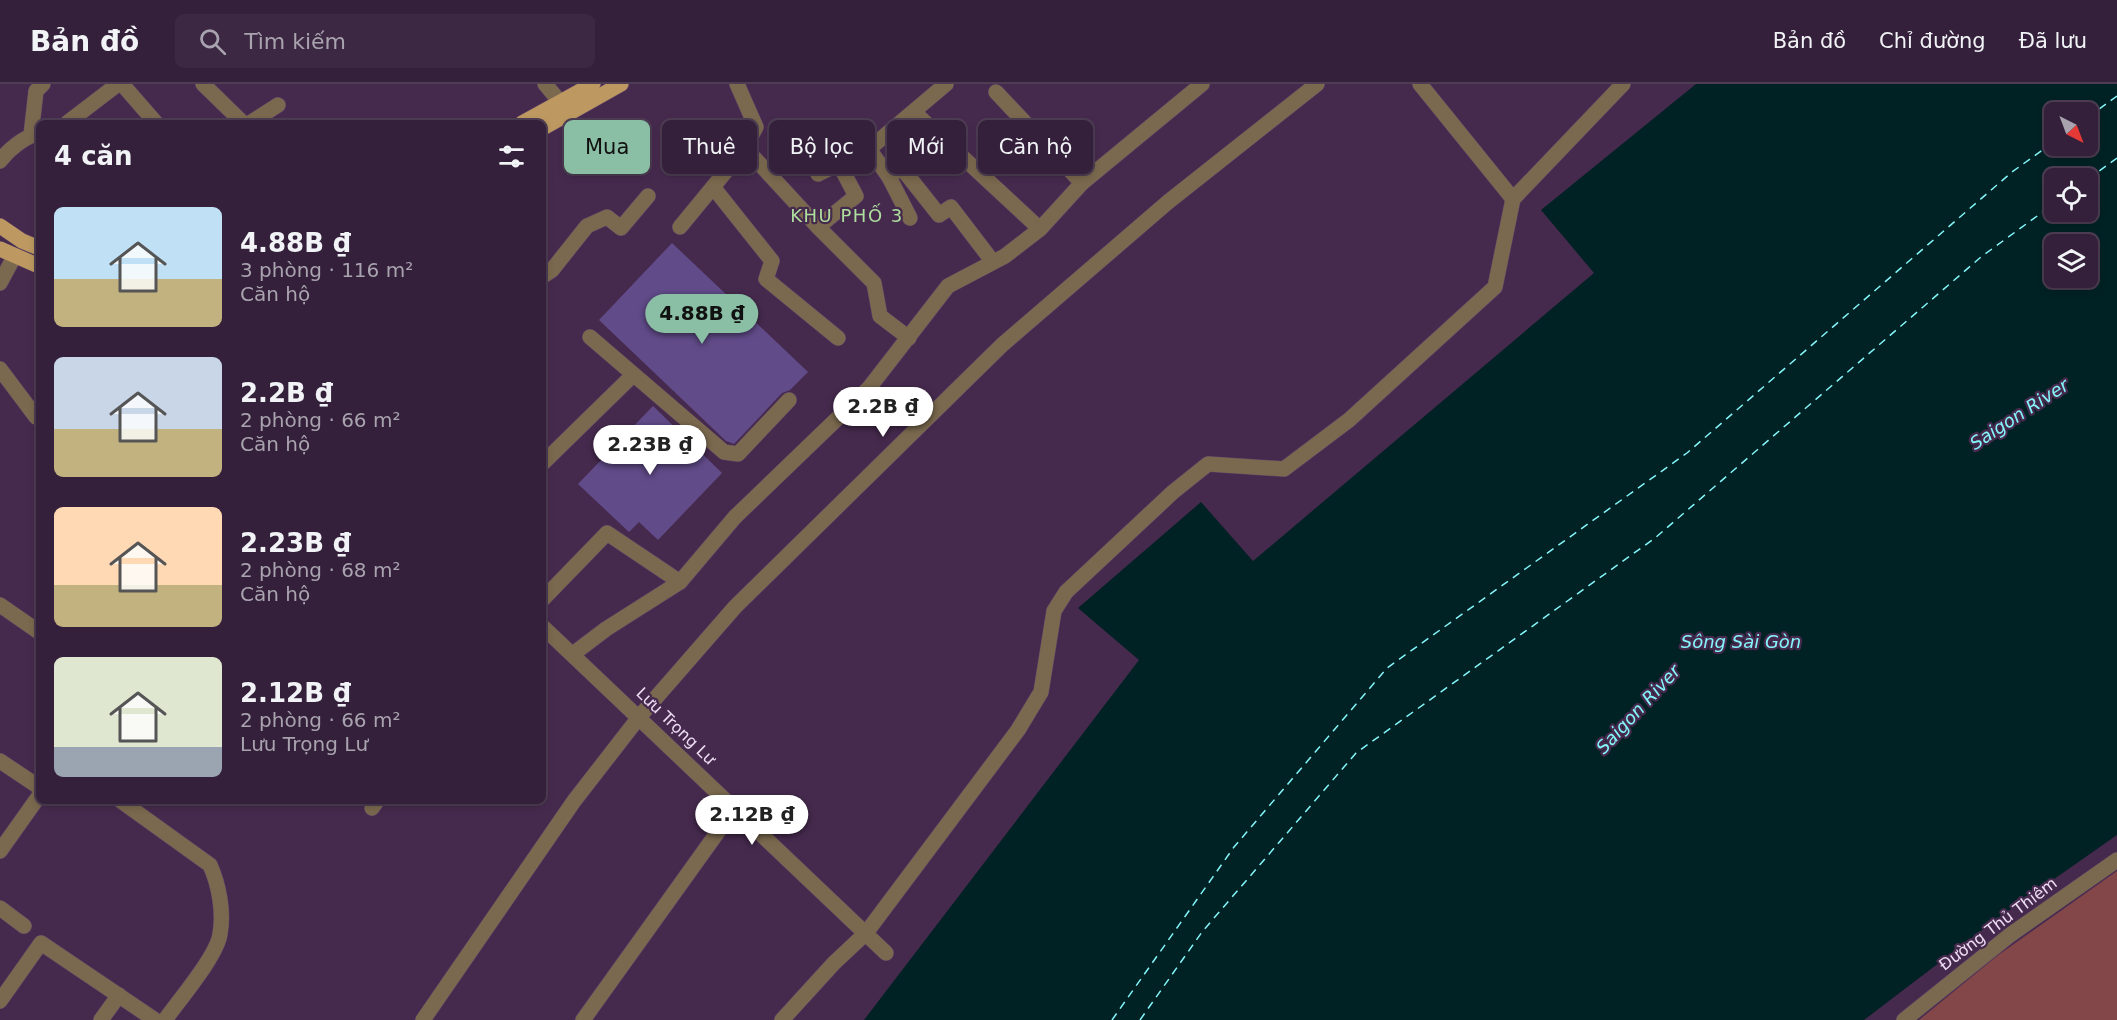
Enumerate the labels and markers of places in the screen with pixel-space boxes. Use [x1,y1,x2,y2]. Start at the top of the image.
pin: 4.88B ₫ [647,294,757,345]
pin: 2.2B ₫ [834,387,932,438]
pin: 2.23B ₫ [595,425,705,476]
pin: 2.12B ₫ [697,795,807,846]

